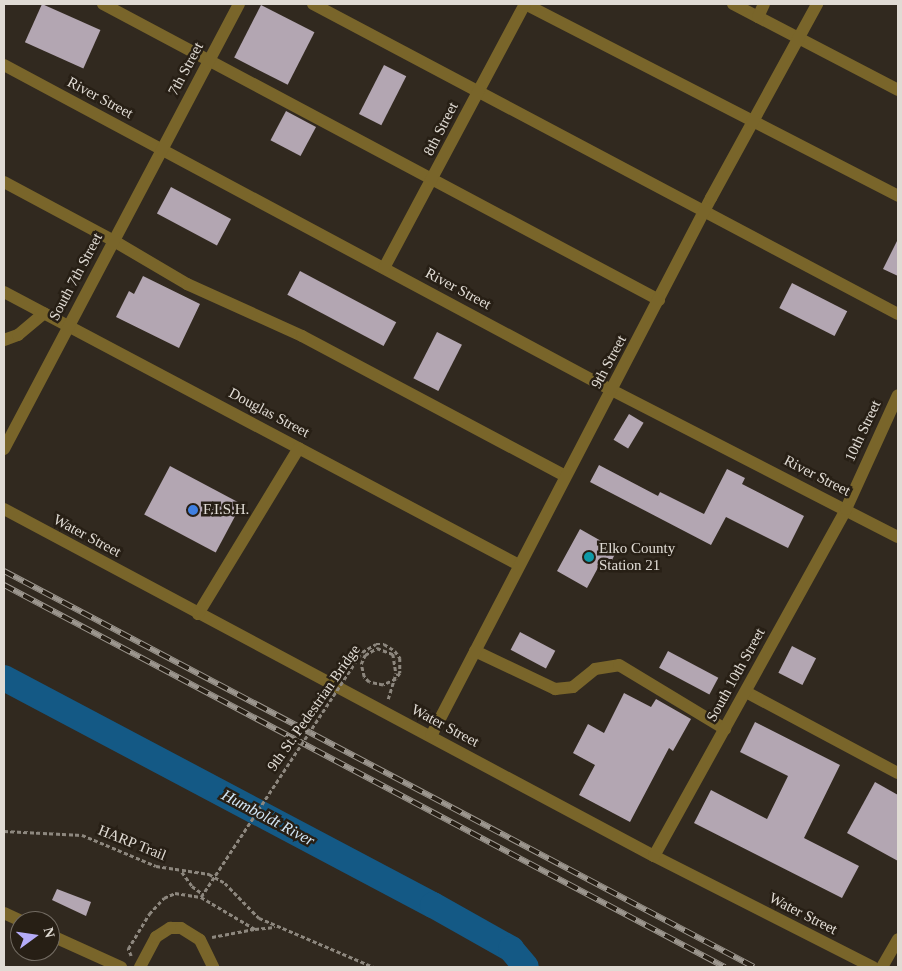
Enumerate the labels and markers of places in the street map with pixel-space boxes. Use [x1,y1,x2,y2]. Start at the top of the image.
place label: F.I.S.H. [203,501,249,519]
marker: F.I.S.H. [187,504,199,516]
place label: Elko County Station 21 [599,539,675,574]
marker: Elko County Station 21 [583,551,595,563]

